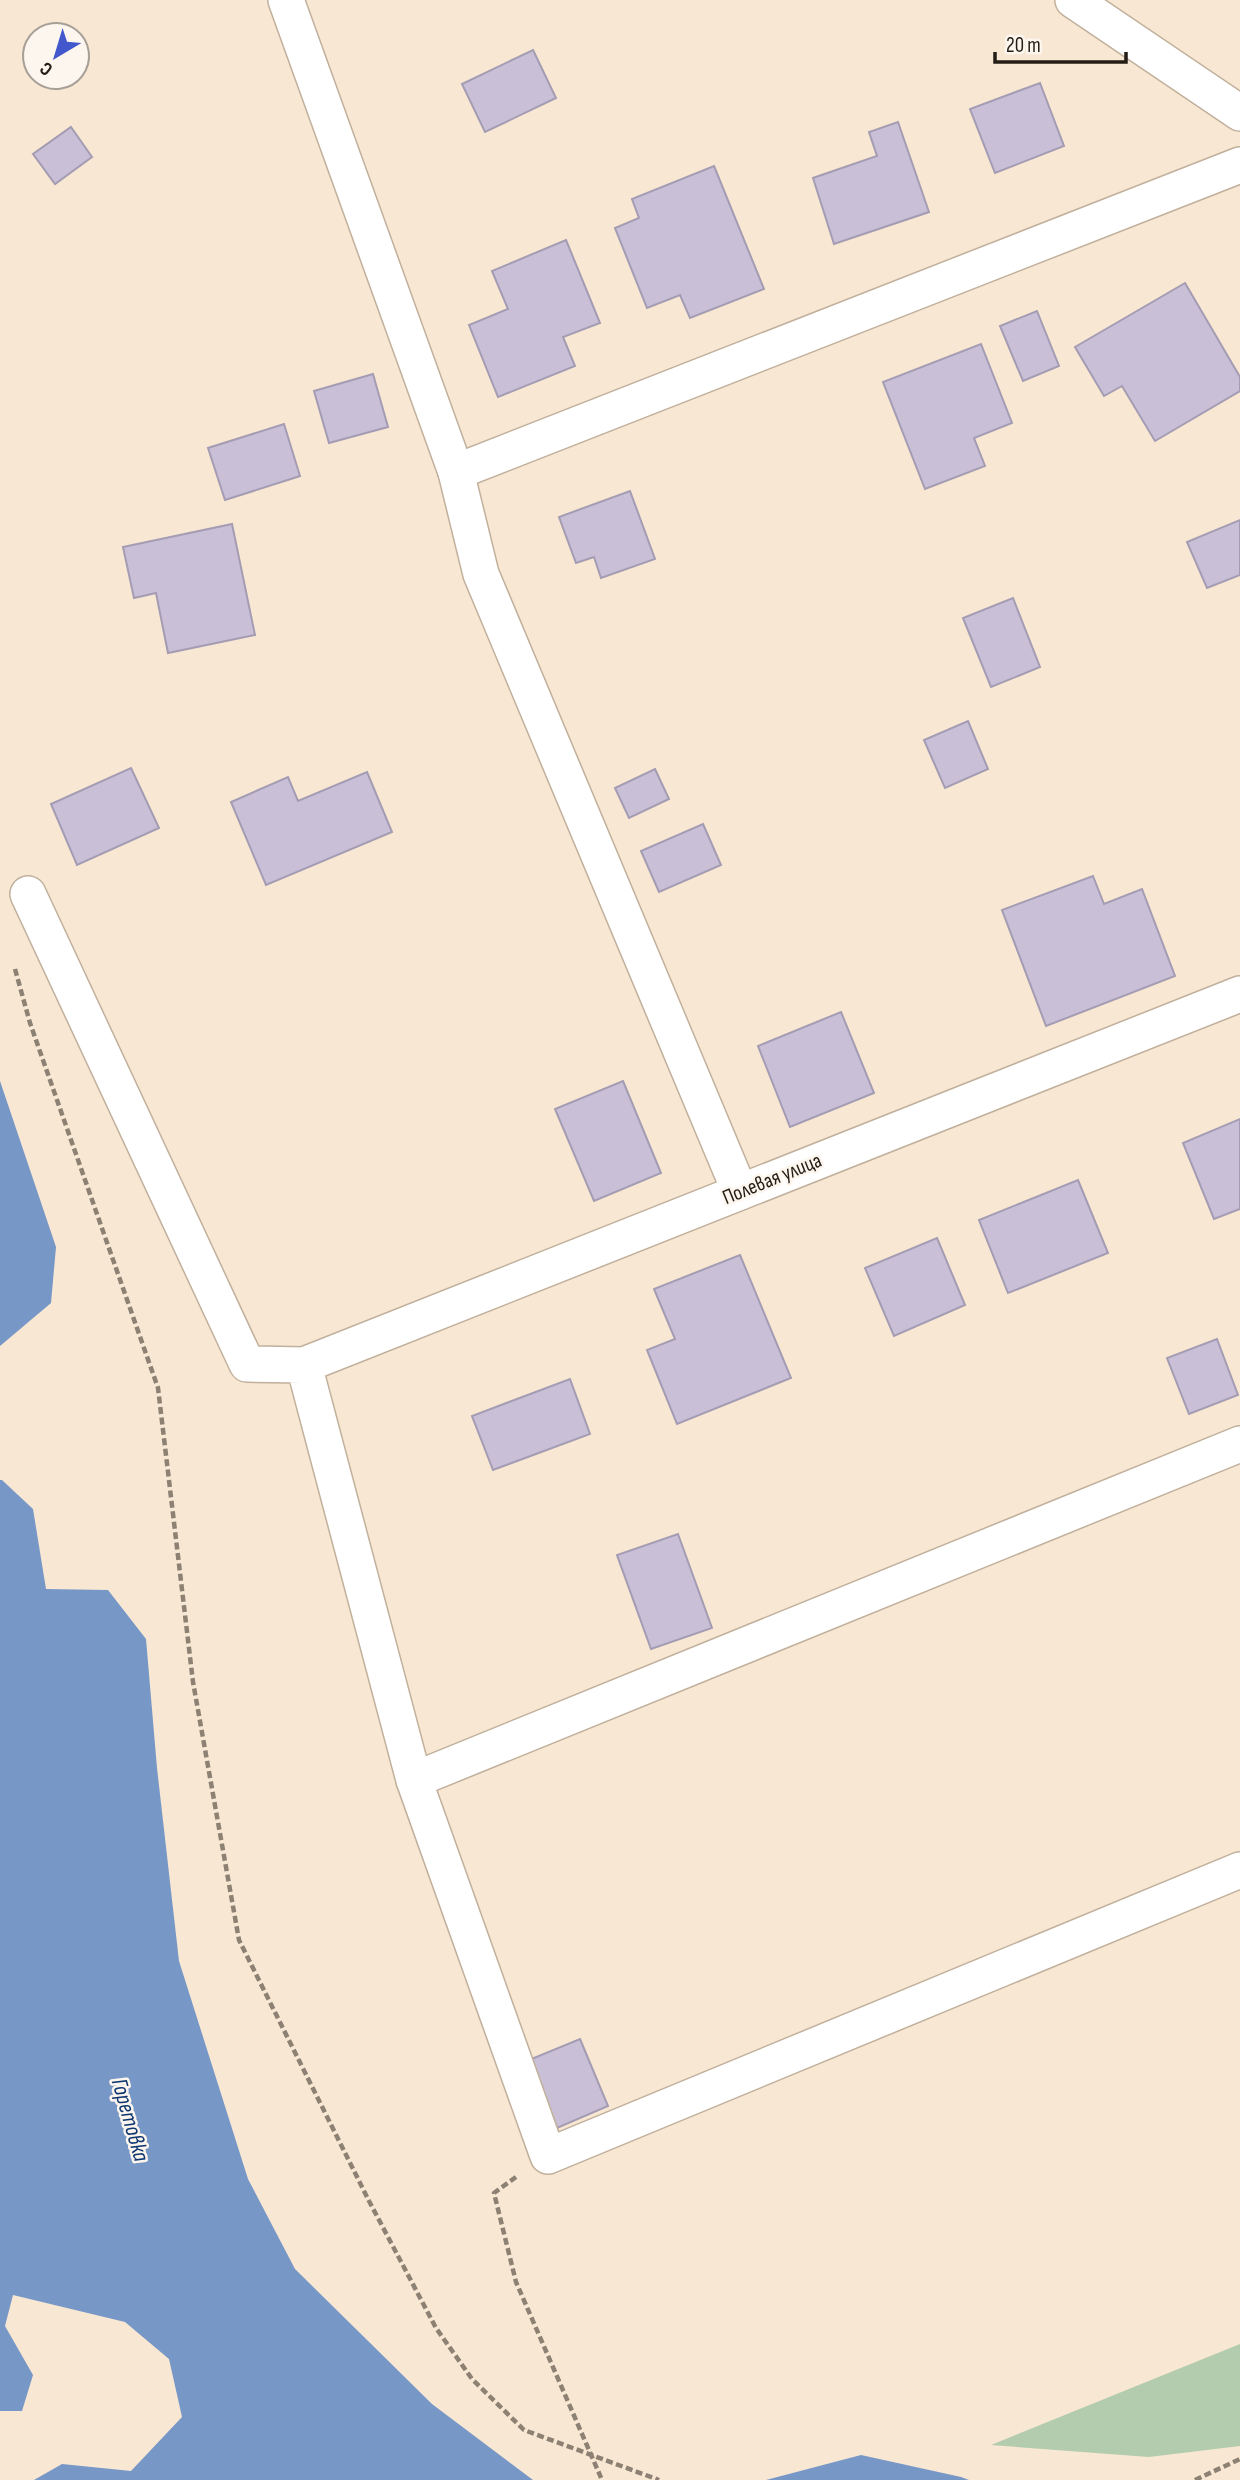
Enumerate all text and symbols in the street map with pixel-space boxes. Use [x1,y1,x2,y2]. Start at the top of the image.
north arrow [21,21,91,91]
scale bar [995,21,1126,65]
text: 20 m [1006,33,1041,58]
text: С [35,56,57,80]
street label: Полевая улица [719,1148,825,1210]
water label: Горетовка [105,2075,155,2165]

